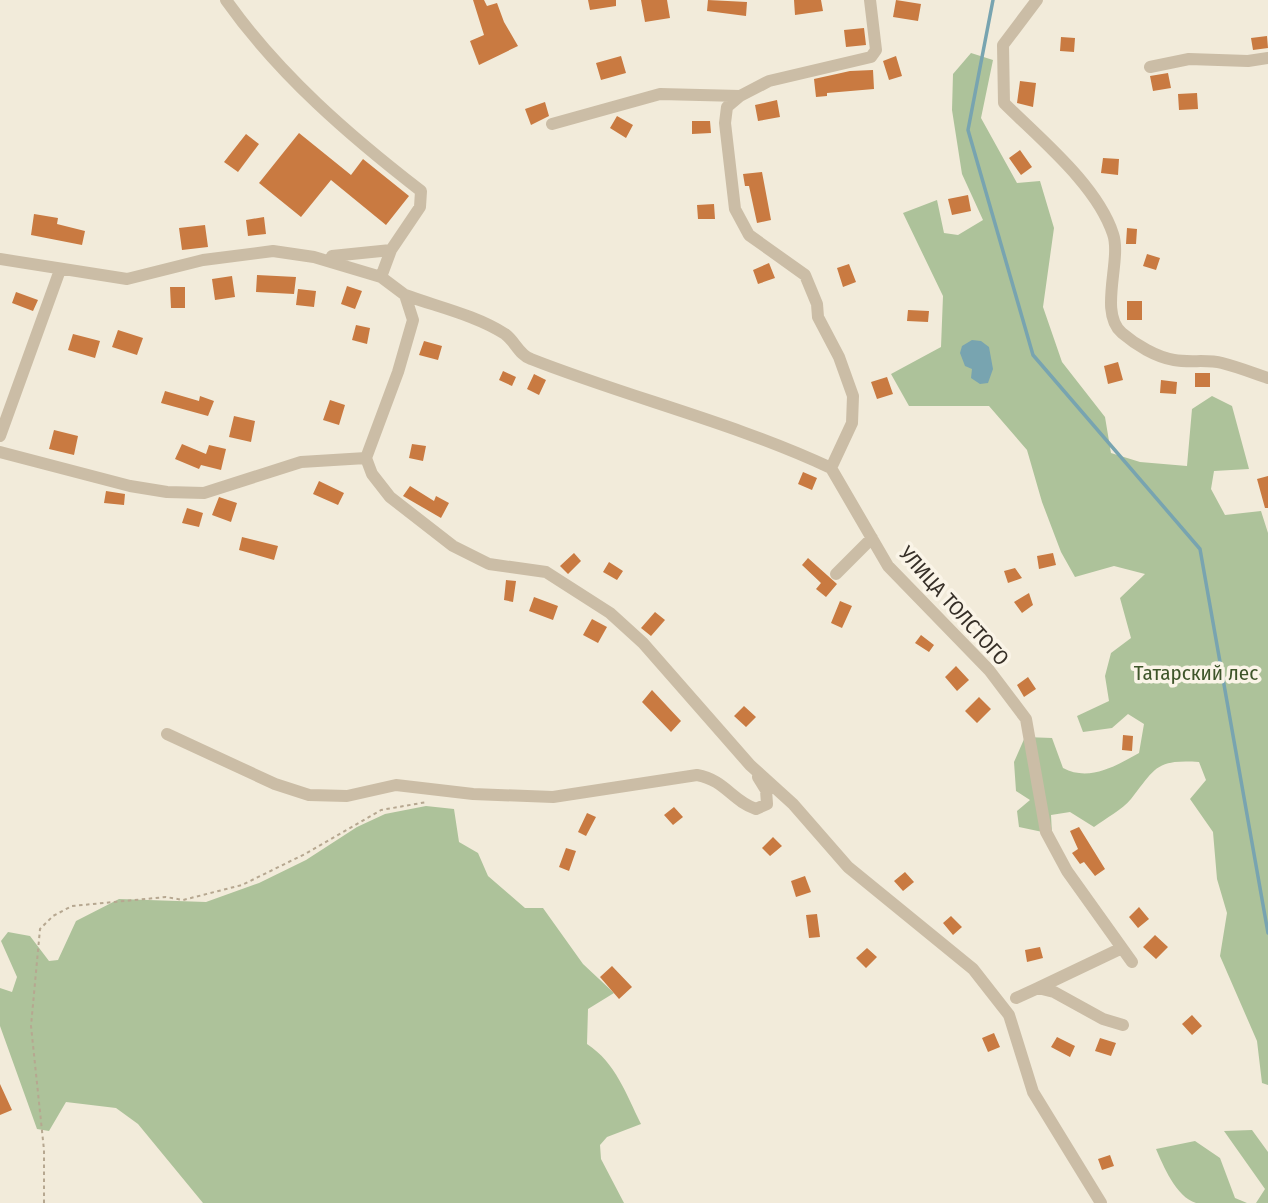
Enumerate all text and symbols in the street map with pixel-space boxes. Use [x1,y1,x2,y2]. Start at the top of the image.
street label: УЛИЦА ТОЛСТОГО [893,540,1014,671]
park label: Татарский лес [1134,660,1258,686]

